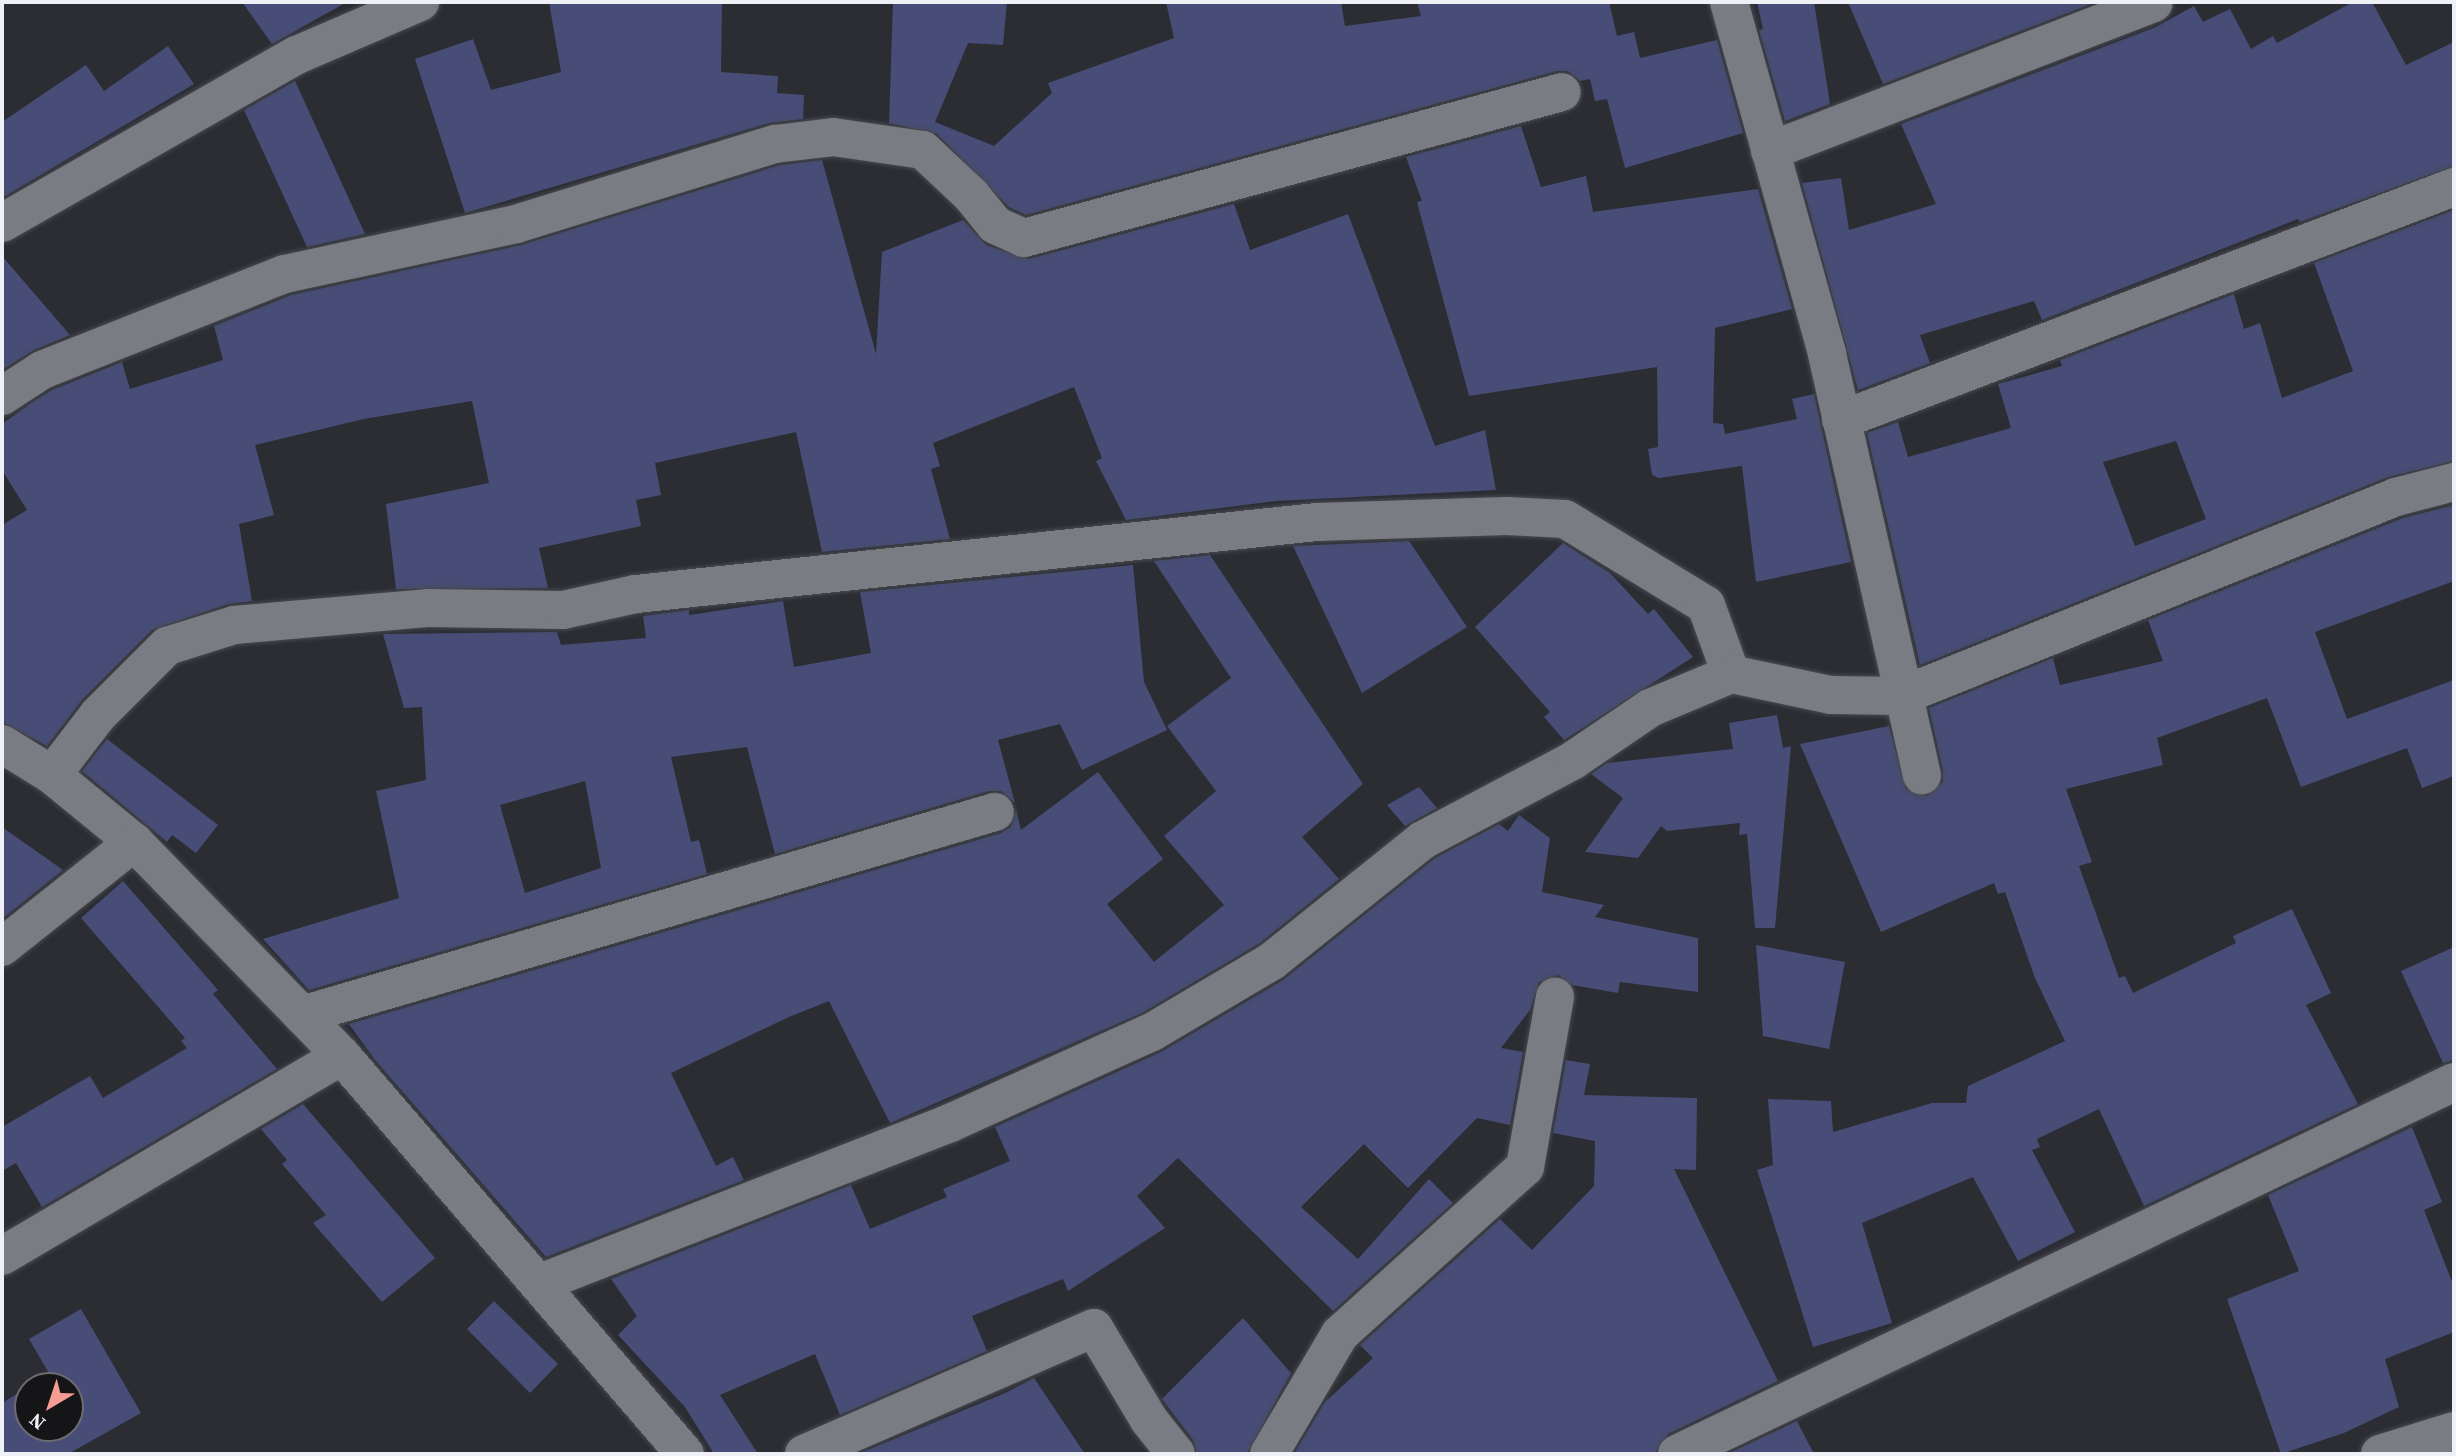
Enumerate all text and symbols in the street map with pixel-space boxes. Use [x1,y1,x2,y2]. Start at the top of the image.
north arrow [14,1372,84,1442]
text: N [23,1407,51,1436]

